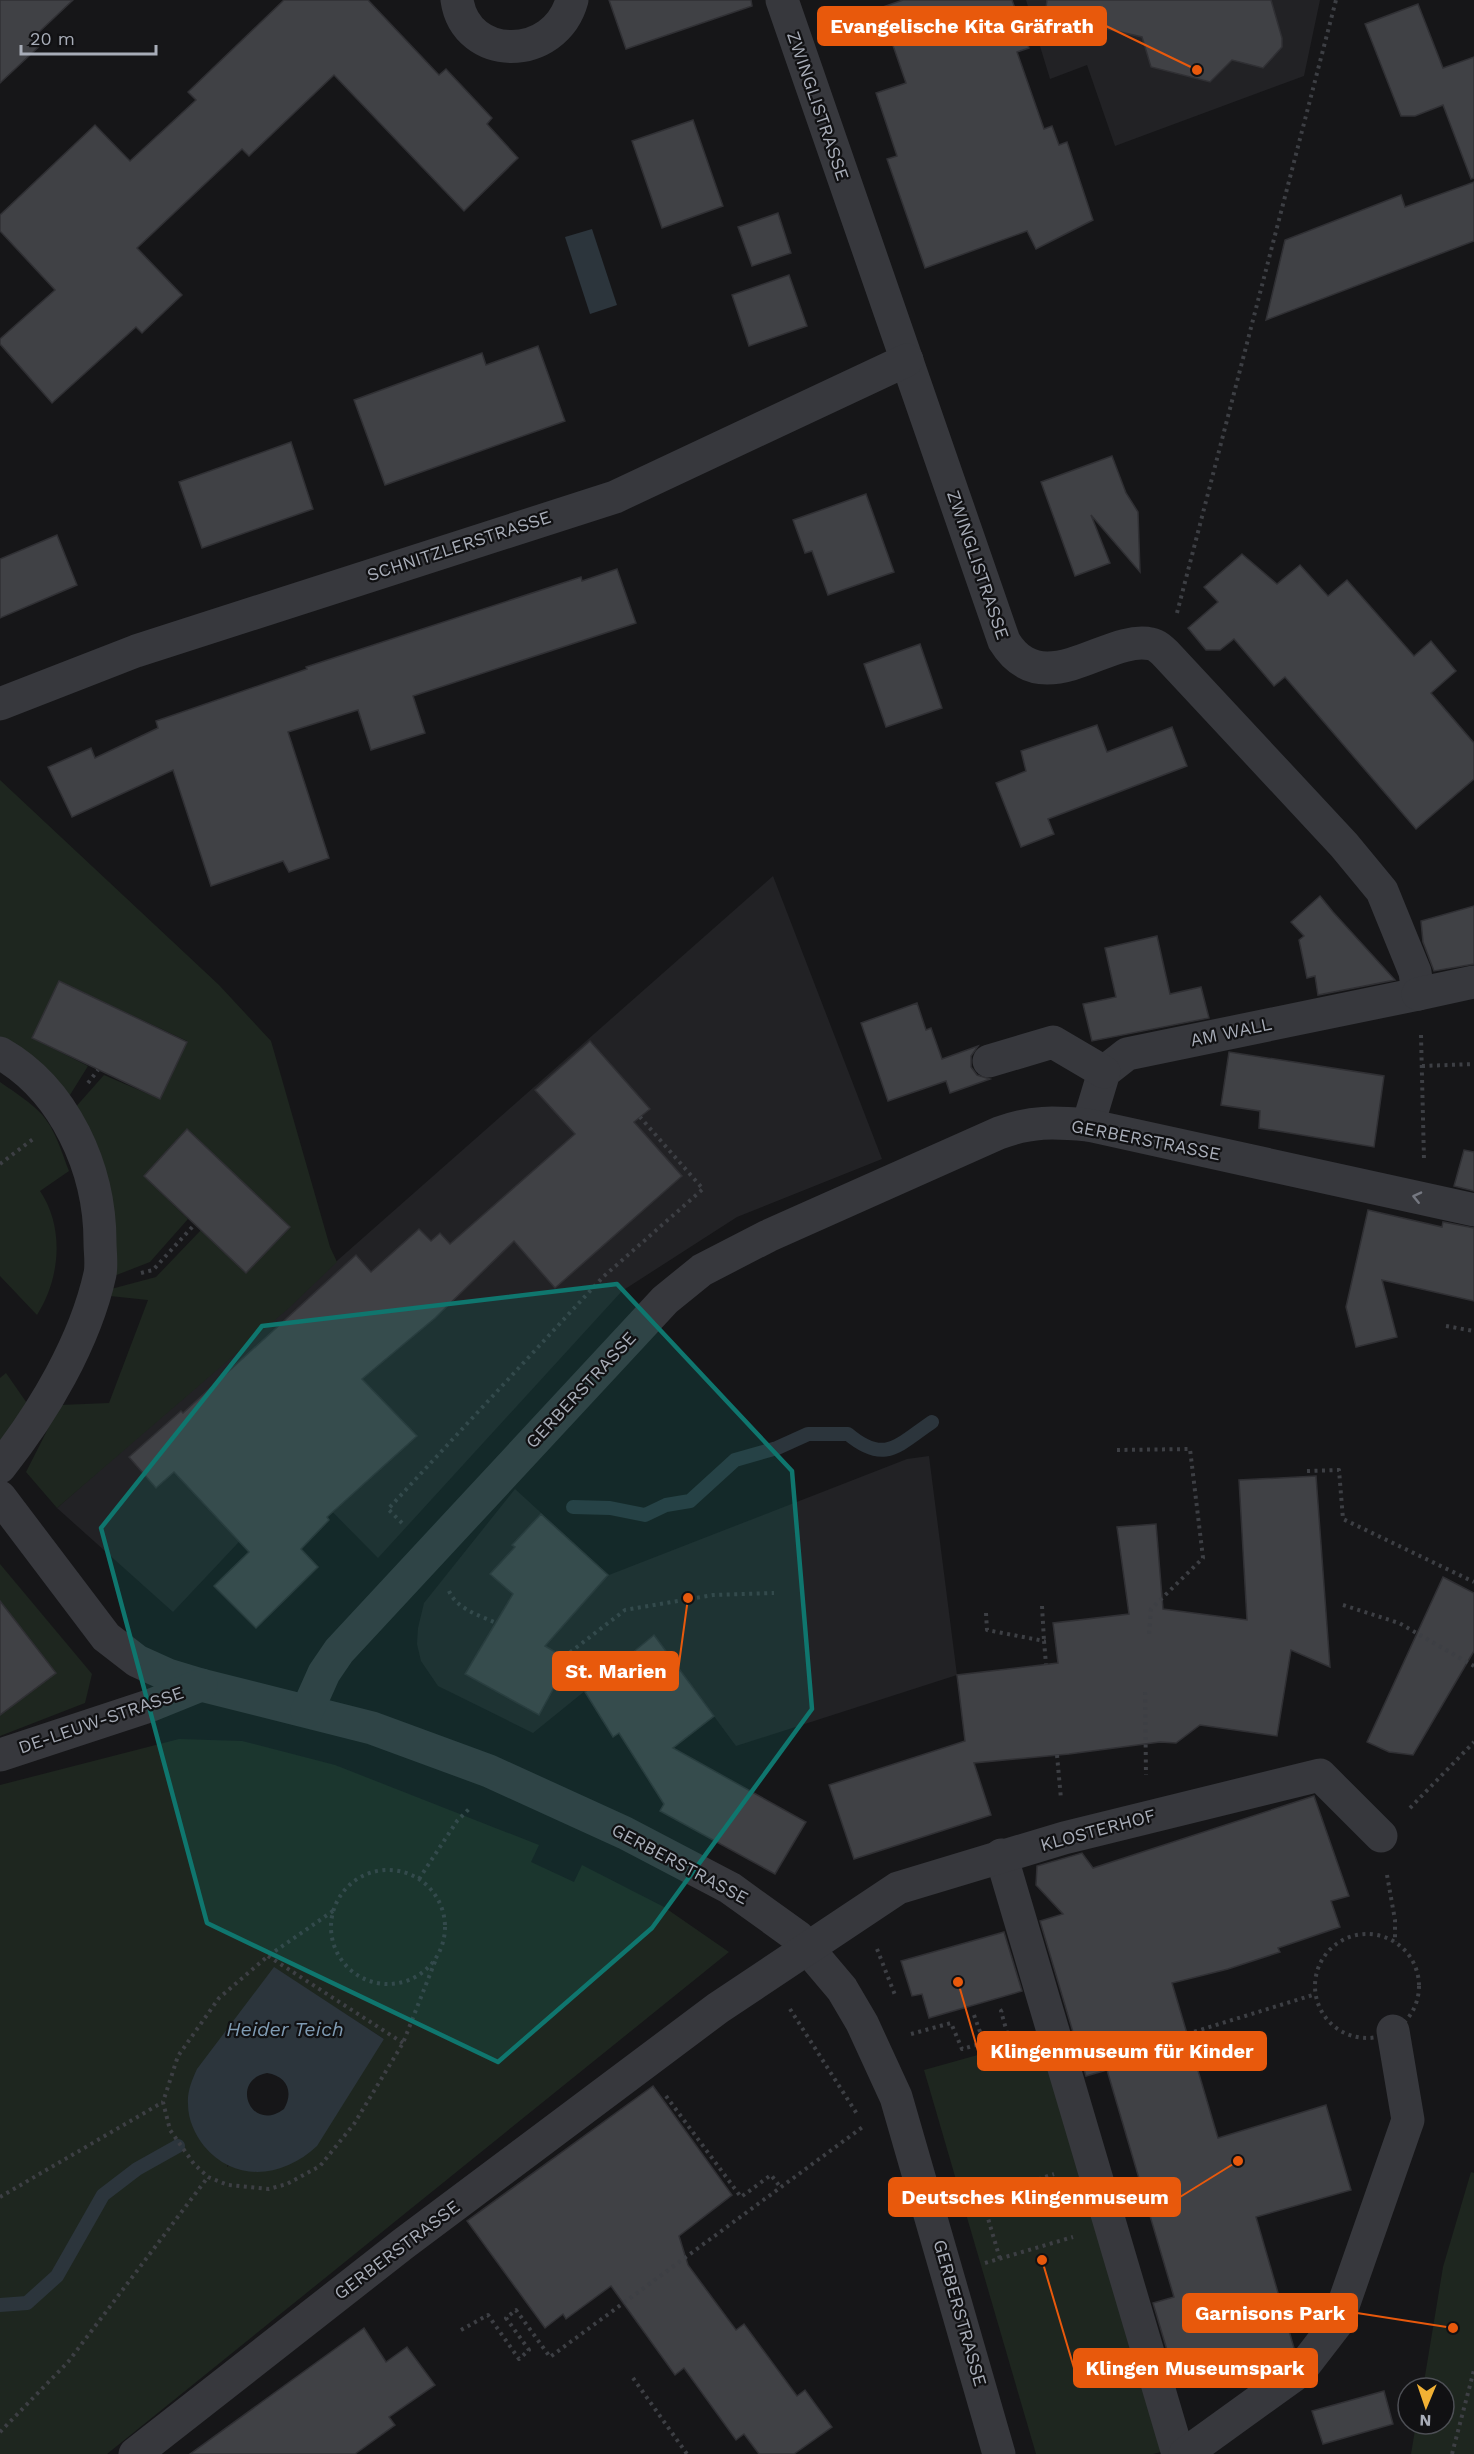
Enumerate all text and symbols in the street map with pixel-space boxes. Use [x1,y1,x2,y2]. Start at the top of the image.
callout: Evangelische Kita Gräfrath [818,7,1106,45]
text: Evangelische Kita Gräfrath [830,14,1094,38]
scale bar [21,18,156,56]
text: 20 m [30,28,75,49]
street label: ZWINGLISTRASSE [783,28,854,183]
street label: ZWINGLISTRASSE [943,487,1014,642]
street label: SCHNITZLERSTRASSE [364,506,553,585]
street label: AM WALL [1188,1013,1274,1050]
street label: GERBERSTRASSE [1070,1115,1223,1164]
one-way arrow [1412,1192,1422,1205]
street label: GERBERSTRASSE [521,1327,640,1452]
callout: St. Marien [553,1652,678,1690]
text: St. Marien [565,1659,667,1683]
street label: DE-LEUW-STRASSE [15,1681,186,1758]
street label: KLOSTERHOF [1038,1804,1158,1855]
street label: GERBERSTRASSE [608,1819,752,1908]
water label: Heider Teich [226,2017,344,2041]
callout: Klingenmuseum für Kinder [978,2032,1266,2070]
text: Klingenmuseum für Kinder [990,2039,1254,2063]
callout: Deutsches Klingenmuseum [889,2178,1180,2216]
text: Deutsches Klingenmuseum [901,2185,1169,2209]
street label: GERBERSTRASSE [330,2196,464,2304]
street label: GERBERSTRASSE [929,2237,992,2389]
callout: Garnisons Park [1183,2294,1357,2332]
text: Garnisons Park [1195,2301,1346,2325]
callout: Klingen Museumspark [1074,2349,1317,2387]
text: Klingen Museumspark [1085,2356,1305,2380]
north arrow [1396,2376,1456,2436]
text: N [1419,2411,1432,2430]

